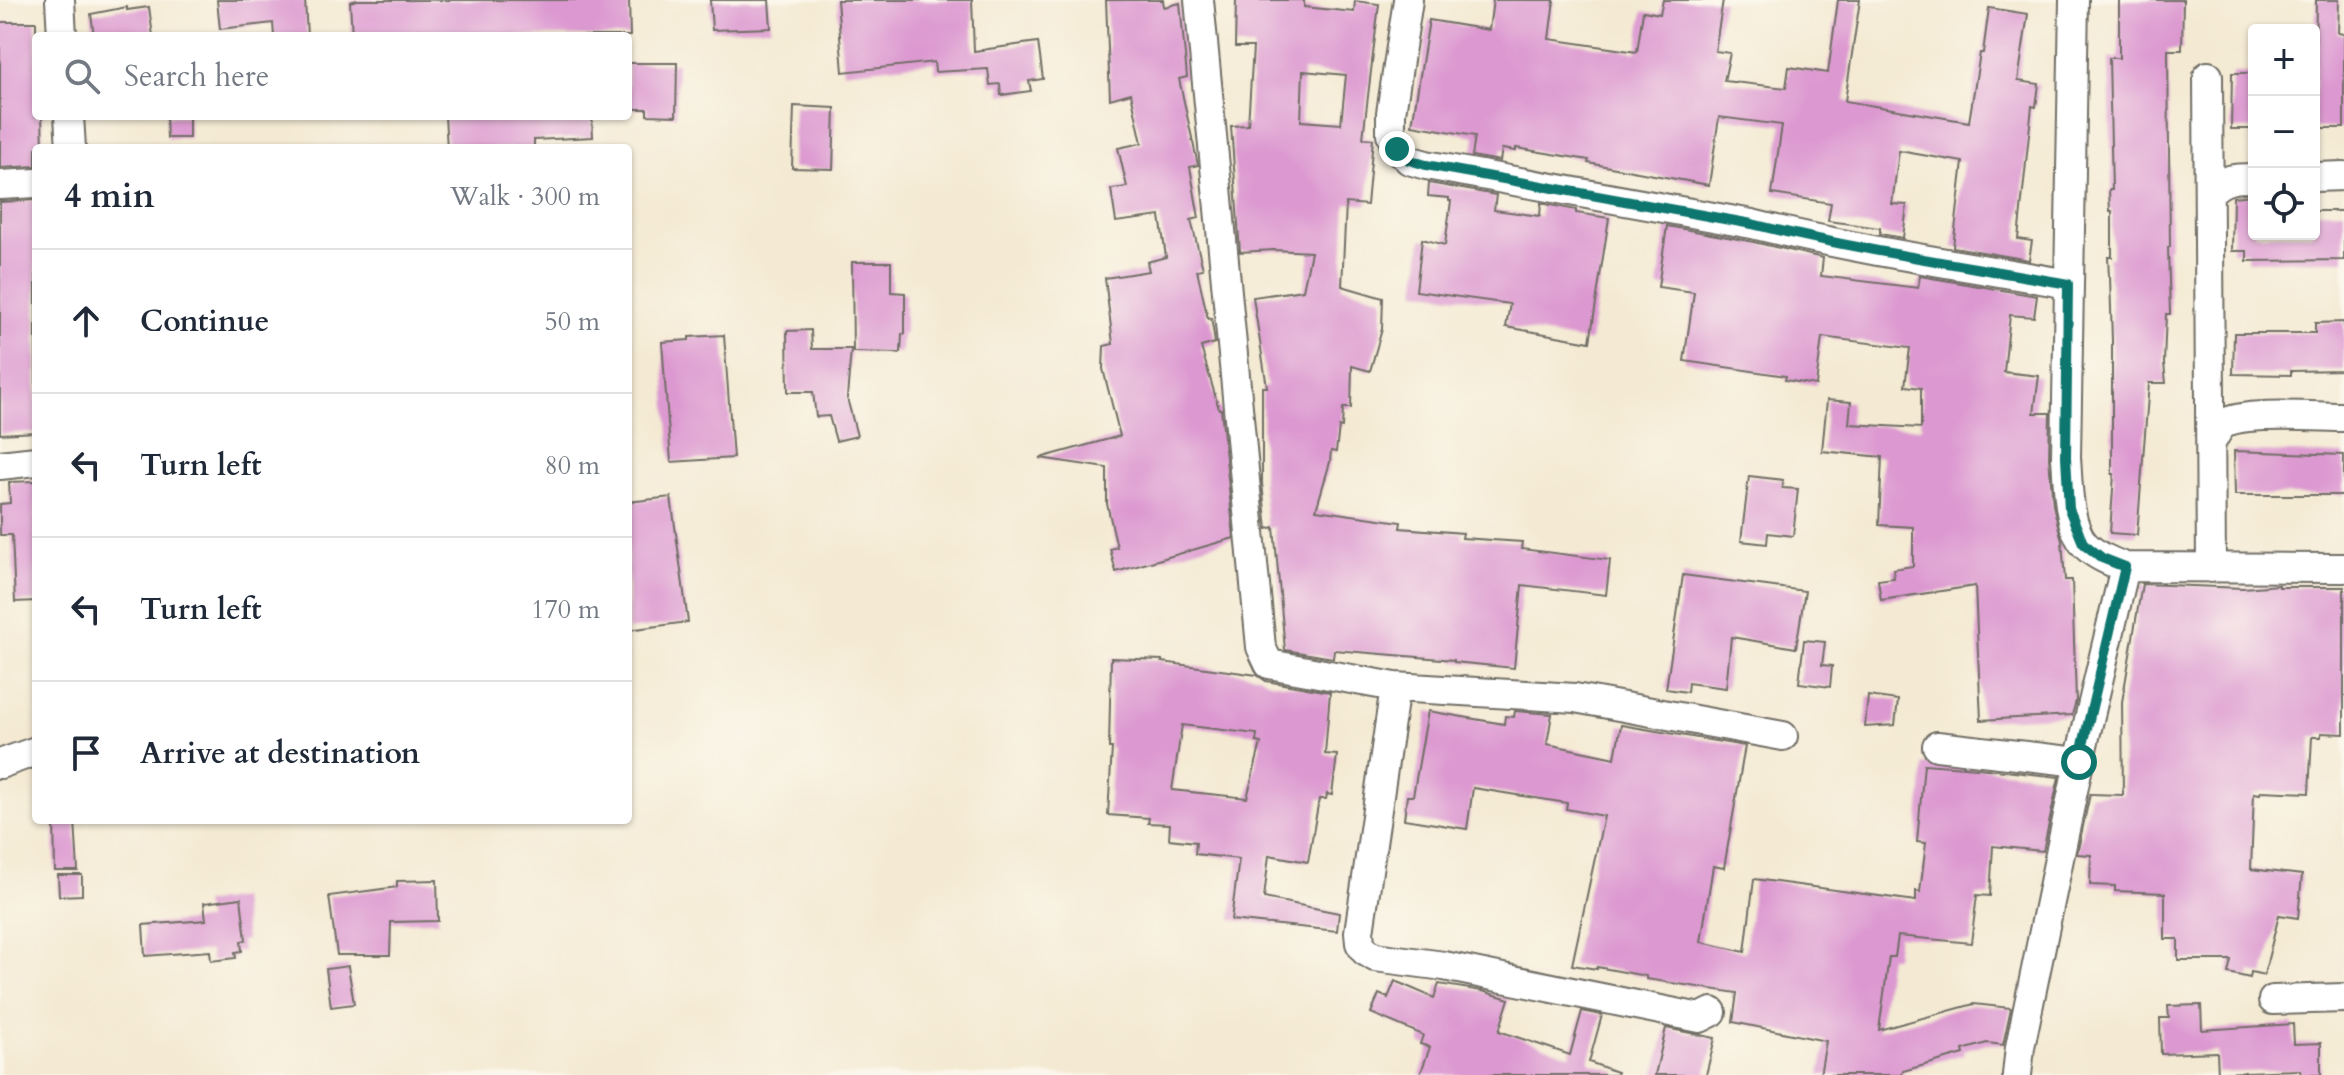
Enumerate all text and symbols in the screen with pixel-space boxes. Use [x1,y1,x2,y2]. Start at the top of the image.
map controls [2248,24,2320,240]
button: + [2248,24,2320,96]
search box [32,32,632,120]
icon: search [60,54,104,98]
text: Search here [124,56,269,97]
button: − [2248,96,2320,168]
route end [1379,131,1415,167]
button: locate [2248,168,2320,240]
text: 4 min [64,173,155,219]
text: Walk · 300 m [450,179,600,214]
icon: ahead [64,299,108,343]
text: Continue [140,301,269,342]
text: 50 m [544,304,600,339]
icon: left [64,443,108,487]
text: Turn left [140,445,262,486]
text: 80 m [544,448,600,483]
icon: left [64,587,108,631]
text: Turn left [140,589,262,630]
text: 170 m [531,592,600,627]
icon: arrive [64,731,108,775]
text: Arrive at destination [140,733,420,774]
route start [2061,744,2097,780]

